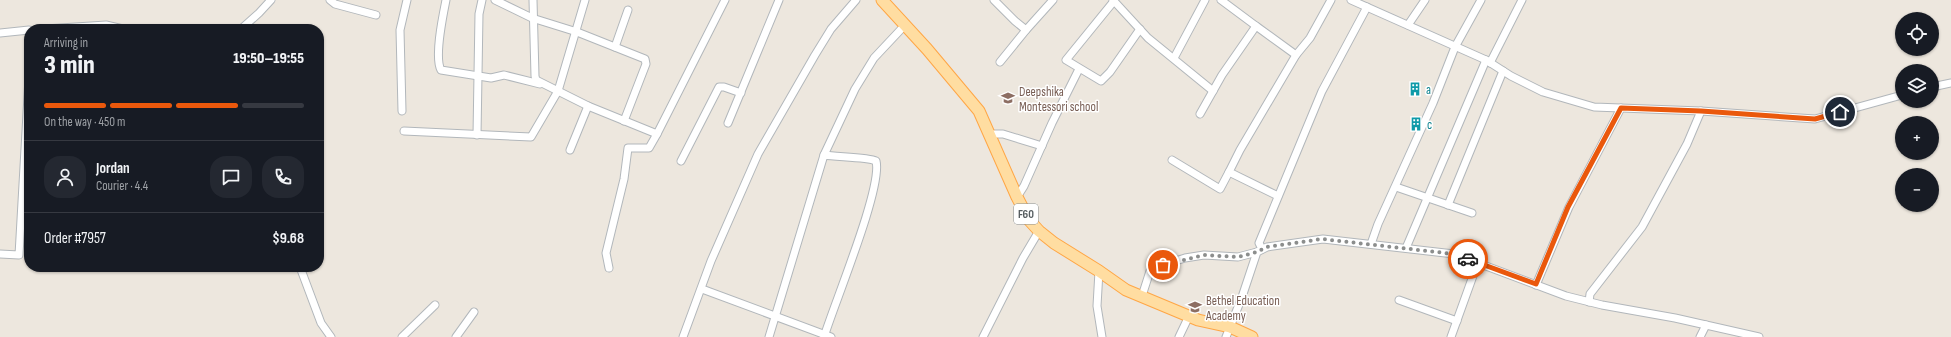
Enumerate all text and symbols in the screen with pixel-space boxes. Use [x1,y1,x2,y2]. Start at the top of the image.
map controls [1895,12,1939,212]
button: locate [1895,12,1939,56]
text: Arriving in [44,35,88,51]
text: 19:50–19:55 [233,49,304,68]
text: 3 min [44,50,95,81]
button: layers [1895,64,1939,108]
building icon: a [1407,81,1423,97]
place label: a [1426,82,1431,98]
place label: Deepshika Montessori school [1019,84,1098,115]
school or university icon: Deepshika Montessori school [1000,90,1016,106]
pin [1823,95,1857,129]
icon: home [1829,101,1851,123]
text: On the way · 450 m [44,114,125,130]
building icon: c [1408,116,1424,132]
button: + [1895,116,1939,160]
place label: c [1427,117,1432,133]
button: person [44,156,86,198]
button: chat [210,156,252,198]
button: phone [262,156,304,198]
text: Jordan [96,159,130,178]
button: − [1895,168,1939,212]
text: Courier · 4.4 [96,178,148,194]
road number: F60 [1014,204,1038,224]
text: Order #7957 [44,229,106,248]
text: $9.68 [272,229,304,248]
courier [1448,239,1488,279]
pin [1146,248,1180,282]
icon: car [1457,248,1479,270]
icon: bag [1152,254,1174,276]
place label: Bethel Education Academy [1205,293,1280,324]
school or university icon: Bethel Education Academy [1187,299,1203,315]

